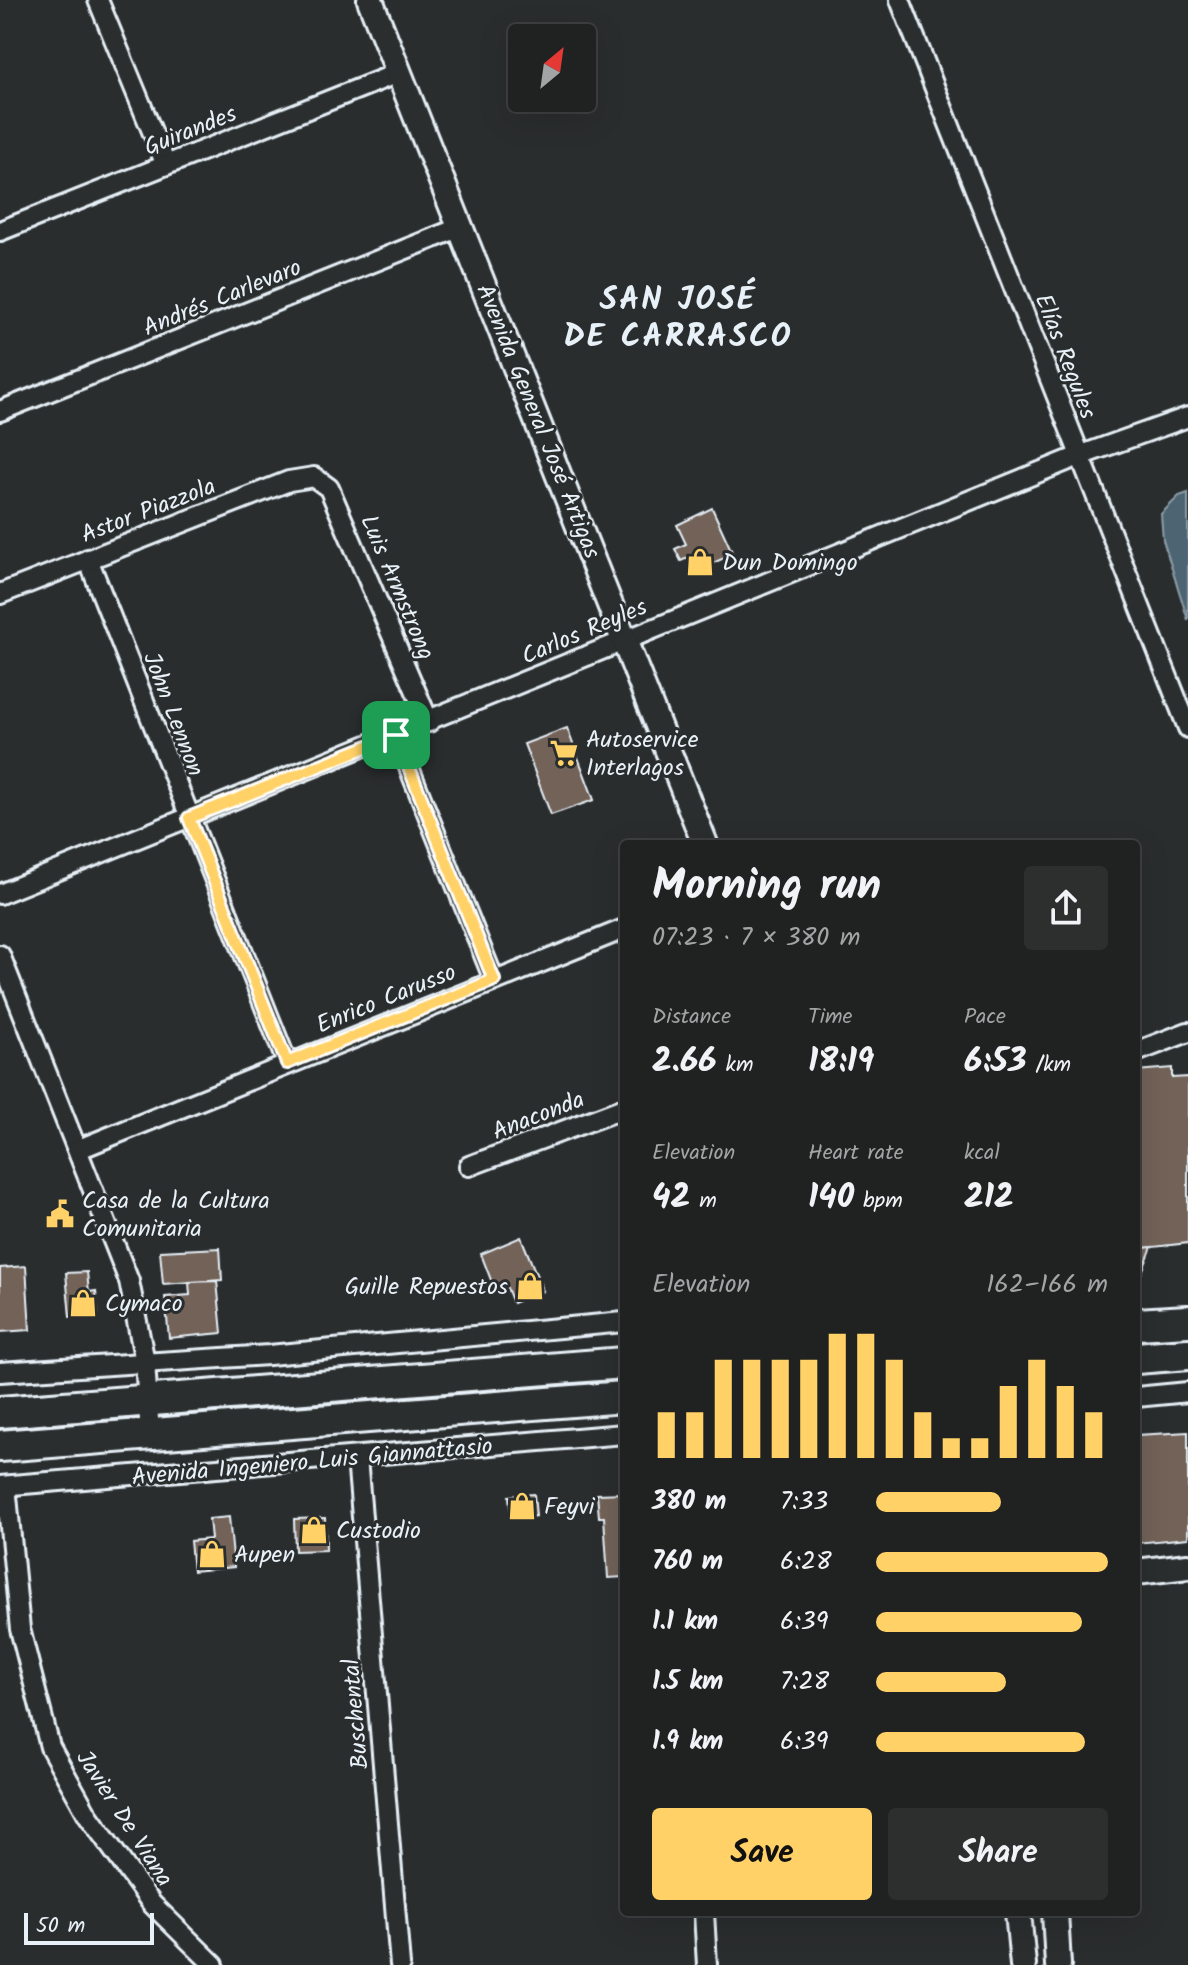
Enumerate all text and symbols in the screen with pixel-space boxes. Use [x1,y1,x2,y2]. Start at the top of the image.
north arrow [508,24,596,112]
map controls [508,24,596,112]
street label: Guirandes [138,95,243,168]
street label: Andrés Carlevaro [137,249,308,348]
district label: SAN JOSÉ DE CARRASCO [563,275,793,363]
street label: Avenida General José Artigas [465,278,611,565]
street label: Elías Regules [1023,288,1106,425]
street label: Astor Piazzola [75,468,222,555]
street label: Luis Armstrong [349,509,445,666]
place label: Dun Domingo [722,544,858,583]
shop icon: Dun Domingo [685,547,715,577]
street label: Carlos Reyles [516,588,653,676]
street label: John Lennon [131,647,214,782]
pin [362,701,430,769]
icon: arrive [374,713,418,757]
place label: Autoservice Interlagos [586,721,699,788]
supermarket icon: Autoservice Interlagos [549,738,579,768]
text: Morning run [652,852,881,922]
button: share [1024,866,1108,950]
text: 07:23 · 7 × 380 m [652,917,861,959]
street label: Enrico Carusso [311,954,463,1045]
text: Distance [652,1000,731,1035]
text: Time [808,1000,852,1035]
text: Pace [964,1000,1006,1035]
text: 2.66 [652,1035,717,1089]
text: 18:19 [808,1035,874,1089]
text: 6:53 [964,1035,1027,1089]
text: km [717,1048,753,1083]
text: /km [1027,1048,1071,1083]
street label: Anaconda [487,1081,590,1152]
text: Elevation [652,1136,735,1171]
text: Heart rate [808,1136,904,1171]
text: kcal [964,1136,1000,1171]
text: 42 [652,1171,690,1225]
text: 140 [808,1171,854,1225]
text: 212 [964,1171,1014,1225]
place label: Casa de la Cultura Comunitaria [82,1182,270,1249]
text: m [690,1184,717,1219]
text: bpm [854,1184,903,1219]
public building icon: Casa de la Cultura Comunitaria [45,1199,75,1229]
text: Elevation [652,1264,750,1306]
text: 162–166 m [986,1264,1108,1306]
place label: Guille Repuestos [345,1268,508,1307]
shop icon: Guille Repuestos [515,1271,545,1301]
place label: Cymaco [105,1285,183,1324]
shop icon: Cymaco [68,1288,98,1318]
street label: Avenida Ingeniero Luis Giannattasio [130,1427,494,1498]
text: 380 m [652,1481,726,1523]
text: 7:33 [780,1481,828,1523]
place label: Feyvi [544,1488,596,1527]
shop icon: Feyvi [507,1491,537,1521]
place label: Custodio [336,1512,421,1551]
shop icon: Custodio [299,1515,329,1545]
place label: Aupen [234,1536,295,1575]
shop icon: Aupen [197,1539,227,1569]
text: 760 m [652,1541,723,1583]
text: 6:28 [780,1541,832,1583]
text: 1.1 km [652,1601,718,1643]
text: 6:39 [780,1601,828,1643]
street label: Buschental [332,1657,381,1771]
text: 1.5 km [652,1661,723,1703]
text: 7:28 [780,1661,829,1703]
text: 1.9 km [652,1721,723,1763]
text: 6:39 [780,1721,828,1763]
street label: Javier De Viana [65,1743,183,1895]
button: Save [652,1808,872,1900]
button: Share [888,1808,1108,1900]
scale bar [24,1909,154,1945]
text: 50 m [36,1909,85,1944]

